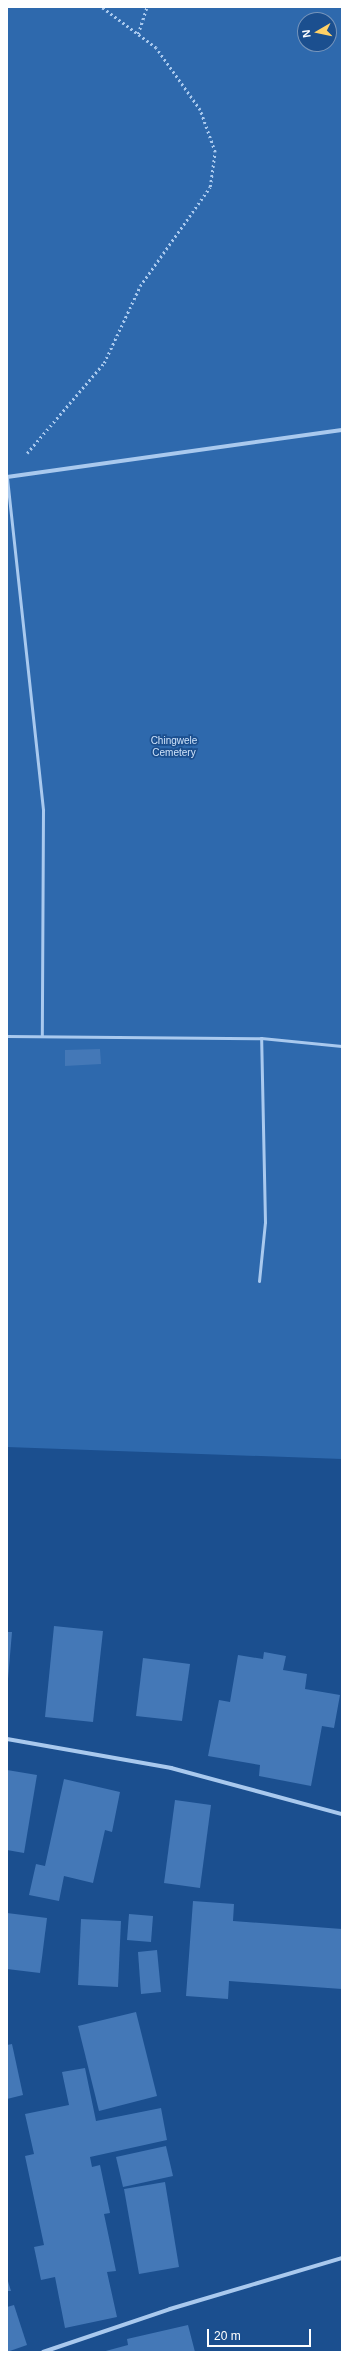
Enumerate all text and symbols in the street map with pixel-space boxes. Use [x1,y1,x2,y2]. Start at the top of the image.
north arrow [297,12,337,52]
text: N [300,29,313,39]
park label: Chingwele Cemetery [151,734,197,758]
scale bar [209,2321,313,2347]
text: 20 m [214,2329,241,2343]

